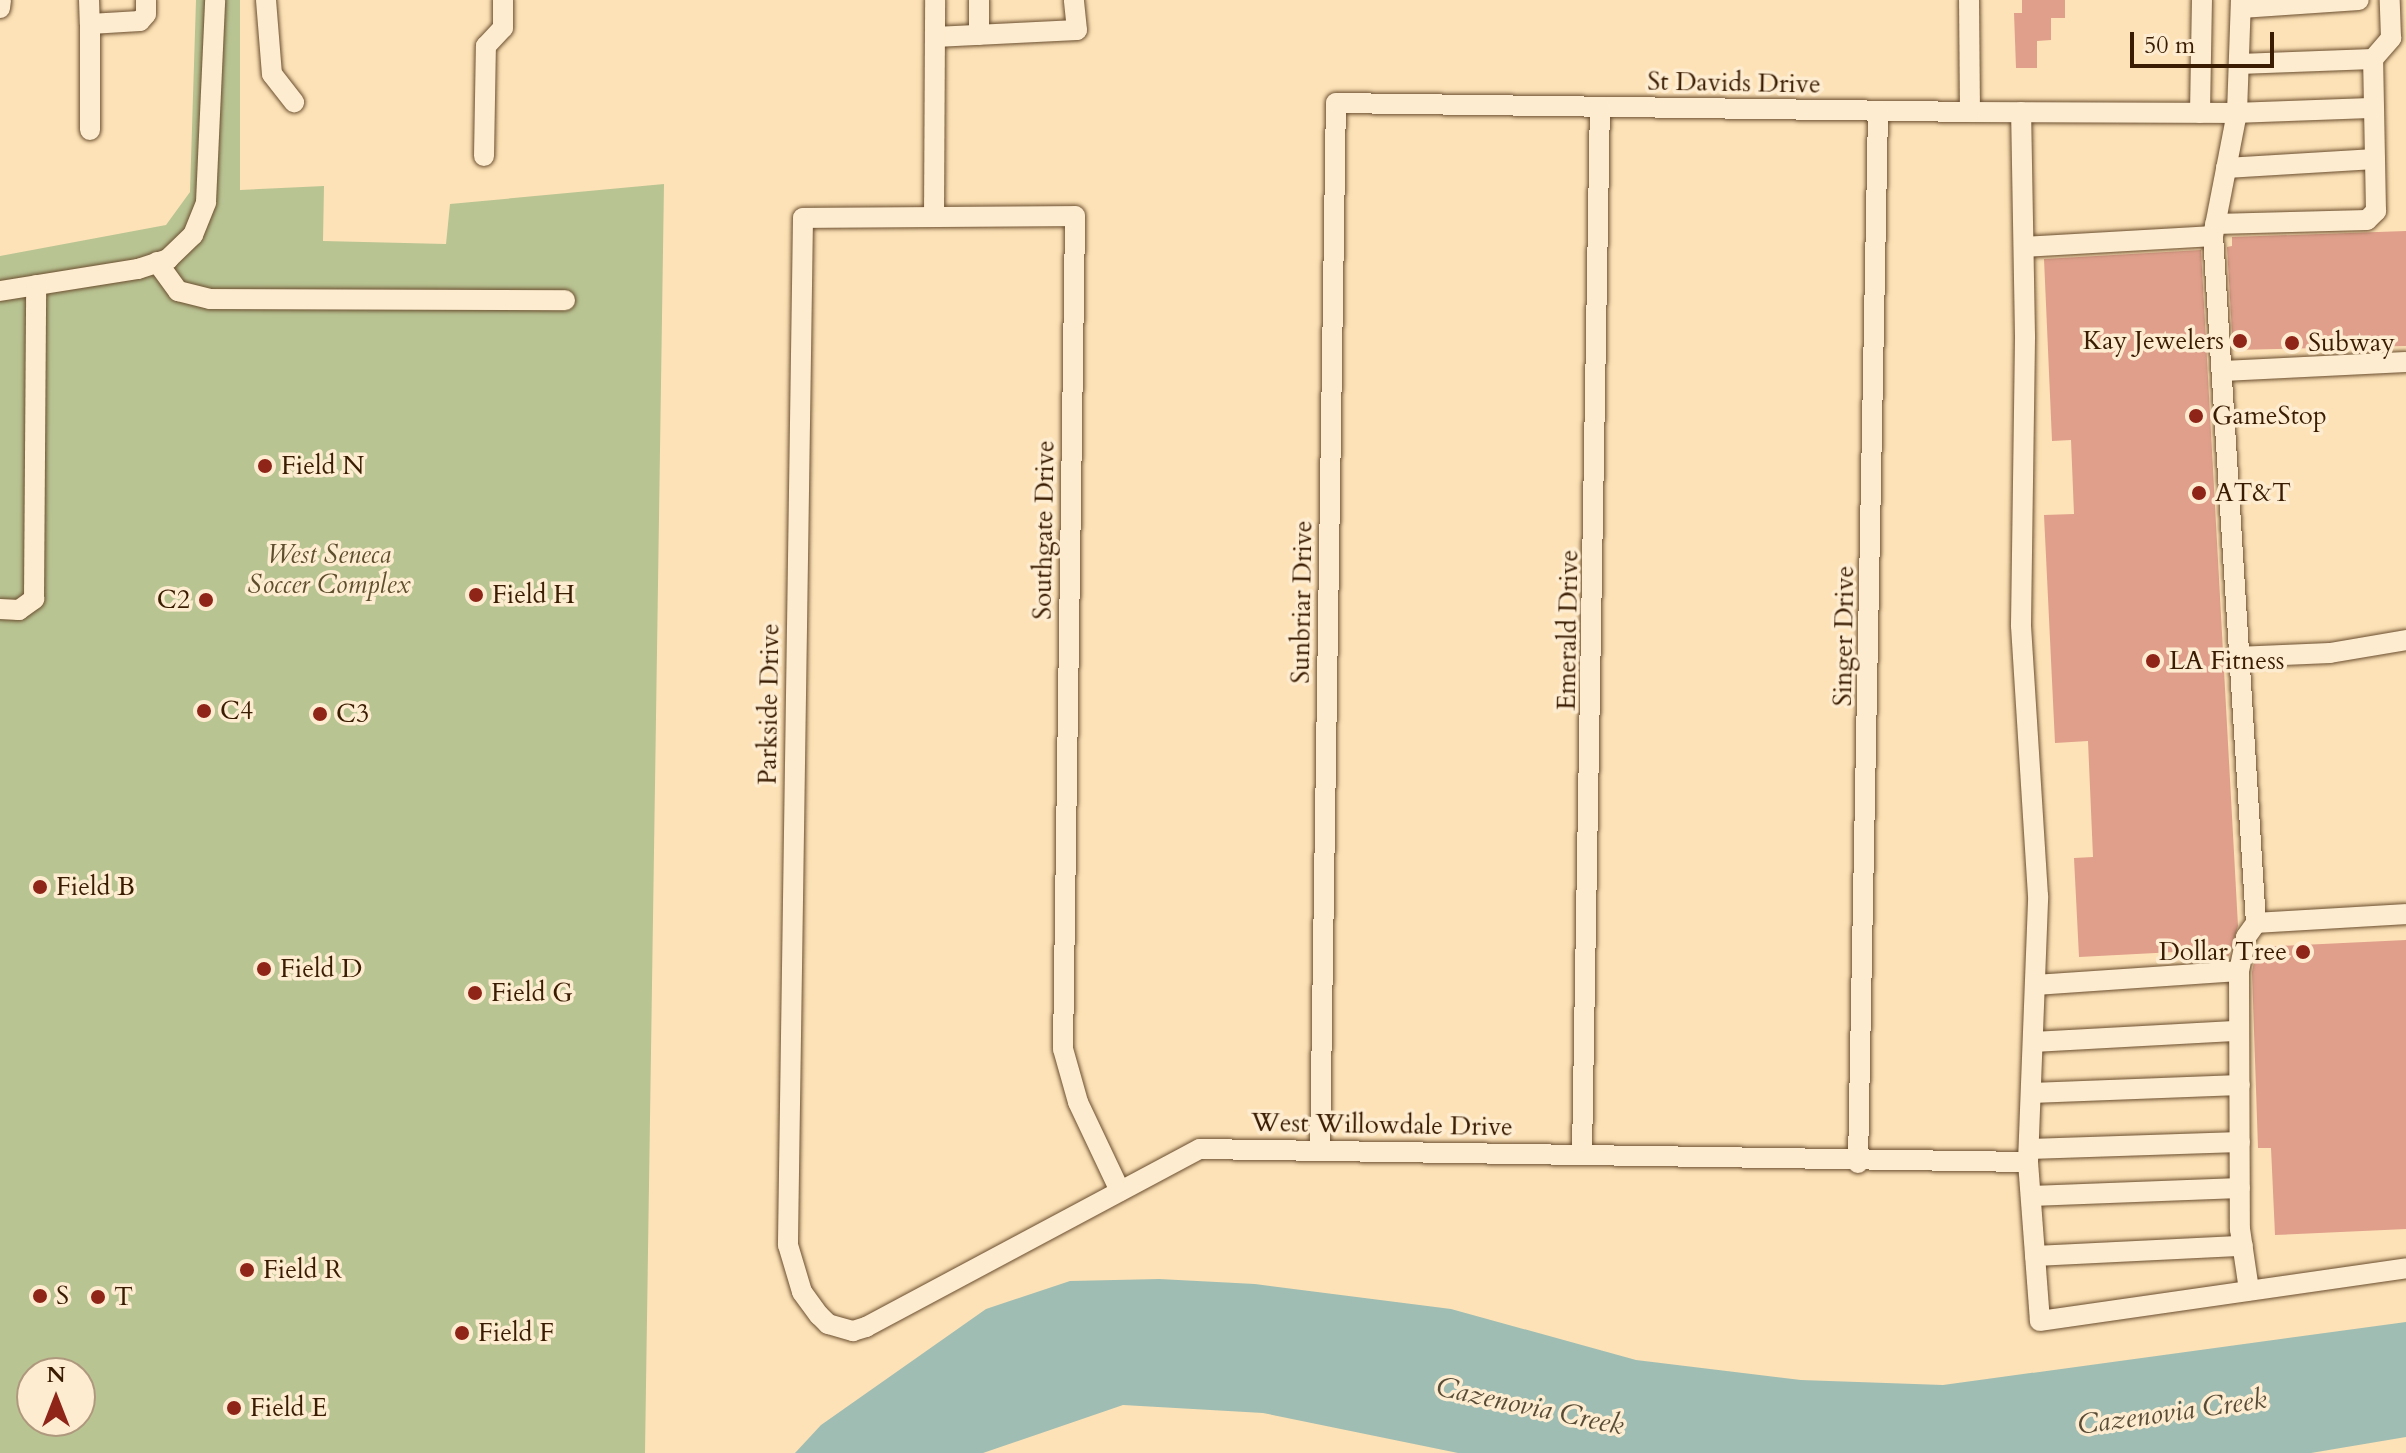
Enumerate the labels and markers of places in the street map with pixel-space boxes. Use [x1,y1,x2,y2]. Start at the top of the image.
place label: Kay Jewelers [2083,325,2224,357]
place label: Subway [2308,327,2395,359]
marker: Kay Jewelers [2231,332,2249,350]
marker: Subway [2283,334,2301,352]
place label: GameStop [2212,400,2327,432]
marker: GameStop [2187,407,2205,425]
place label: Field N [281,450,365,482]
marker: Field N [256,457,274,475]
place label: AT&T [2215,477,2291,509]
marker: AT&T [2190,484,2208,502]
place label: Field H [492,579,575,611]
place label: C2 [157,584,190,616]
marker: Field H [467,586,485,604]
marker: C2 [197,591,215,609]
place label: LA Fitness [2169,645,2285,677]
marker: LA Fitness [2144,652,2162,670]
place label: C4 [220,695,253,727]
place label: C3 [336,698,369,730]
marker: C4 [195,702,213,720]
marker: C3 [311,705,329,723]
place label: Field B [56,871,135,903]
marker: Field B [31,878,49,896]
place label: Dollar Tree [2159,936,2287,968]
marker: Dollar Tree [2294,943,2312,961]
place label: Field D [280,953,362,985]
marker: Field D [255,960,273,978]
place label: Field G [491,977,573,1009]
marker: Field G [466,984,484,1002]
place label: Field R [263,1254,342,1286]
marker: Field R [238,1261,256,1279]
place label: S [56,1280,69,1312]
place label: T [114,1281,133,1313]
marker: S [31,1287,49,1305]
marker: T [89,1288,107,1306]
place label: Field F [478,1317,554,1349]
marker: Field F [453,1324,471,1342]
place label: Field E [250,1392,327,1424]
marker: Field E [225,1399,243,1417]

